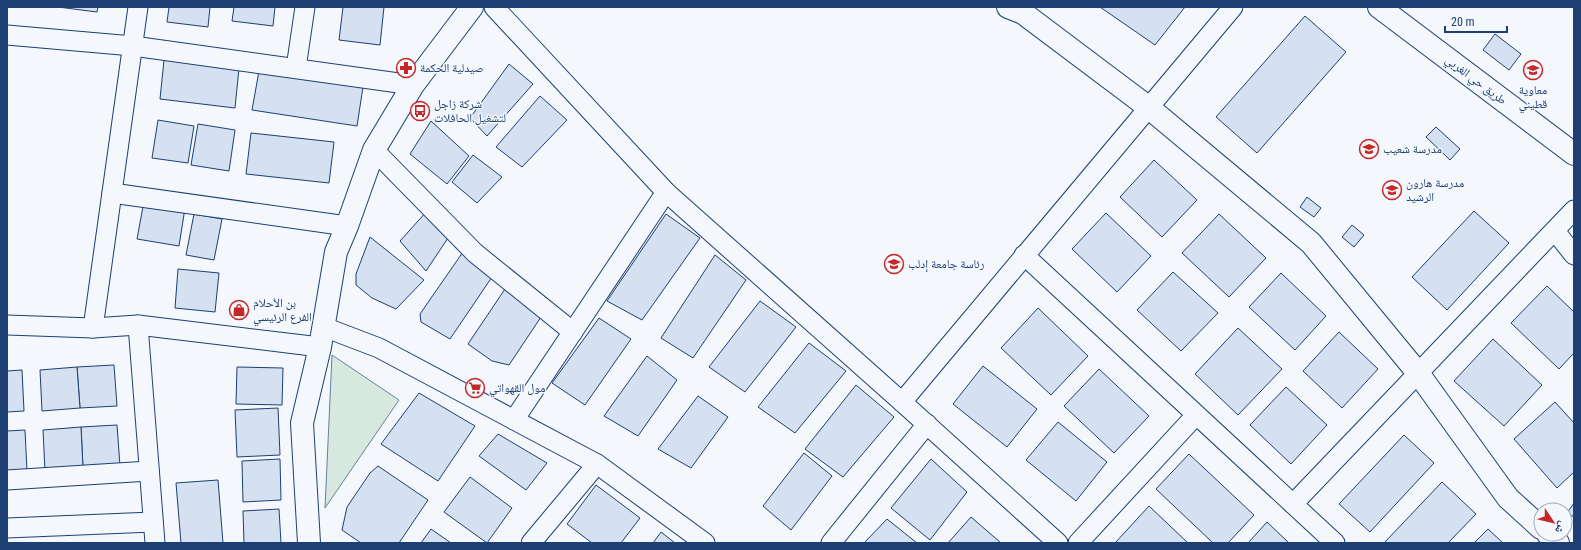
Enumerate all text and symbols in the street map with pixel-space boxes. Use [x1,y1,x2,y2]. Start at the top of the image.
scale bar [1445,8,1507,34]
text: 20 m [1451,15,1475,29]
street label: طريق حي الغربي [1441,53,1509,110]
pharmacy icon: صيدلية الحكمة [395,57,417,79]
school or university icon: معاوية قطيني [1522,59,1544,81]
place label: صيدلية الحكمة [420,61,484,75]
place label: معاوية قطيني [1519,83,1547,114]
place label: شركة زاجل لتشغيل الحافلات [434,97,506,125]
bus stop icon: شركة زاجل لتشغيل الحافلات [409,100,431,122]
school or university icon: مدرسة شعيب [1358,138,1380,160]
place label: مدرسة شعيب [1383,142,1442,156]
place label: مدرسة هارون الرشيد [1406,176,1464,204]
school or university icon: مدرسة هارون الرشيد [1381,179,1403,201]
school or university icon: رئاسة جامعة إدلب [883,253,905,275]
place label: رئاسة جامعة إدلب [908,257,985,272]
place label: بن الأحلام الفرع الرئيسي [253,296,312,327]
shop icon: بن الأحلام الفرع الرئيسي [228,299,250,321]
supermarket icon: مول القهواتي [464,377,486,399]
place label: مول القهواتي [489,381,545,398]
north arrow [1533,502,1573,542]
text: ش [1551,518,1569,536]

